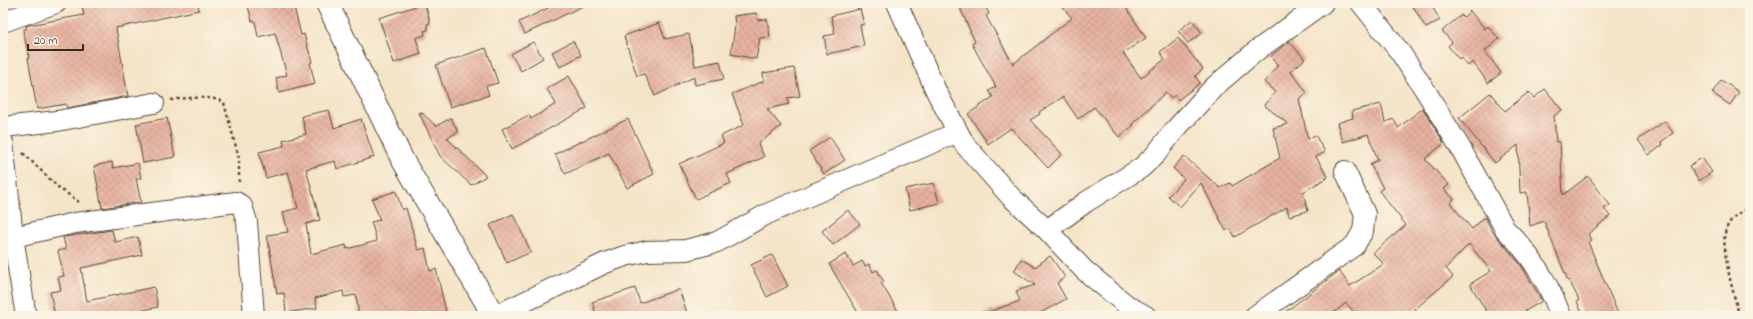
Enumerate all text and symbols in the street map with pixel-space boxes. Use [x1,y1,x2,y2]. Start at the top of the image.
scale bar [28,26,83,52]
text: 20 m [34,32,57,50]

